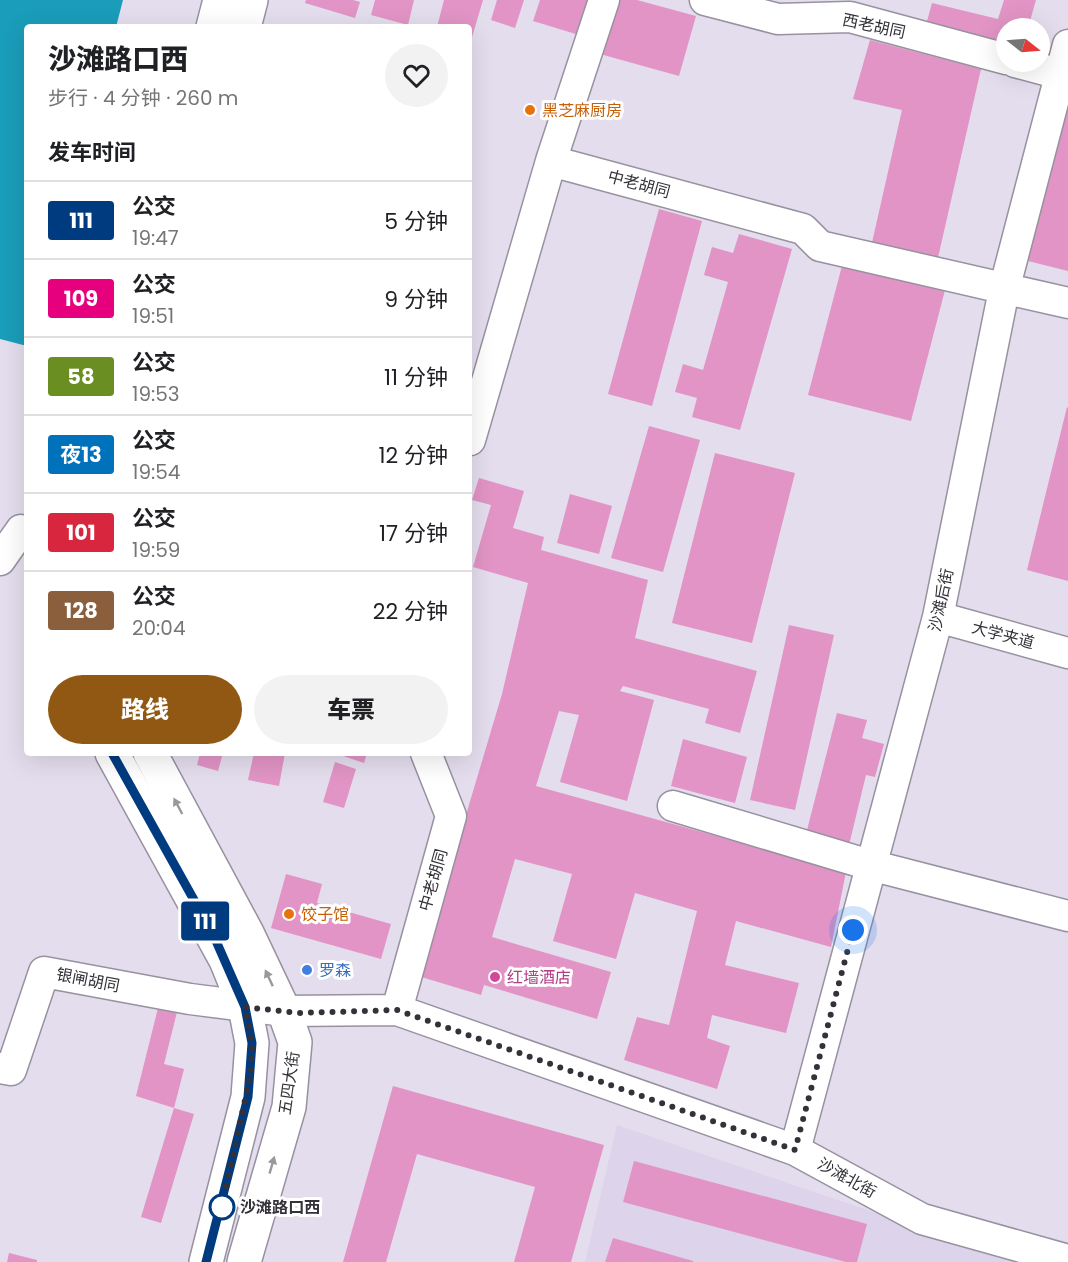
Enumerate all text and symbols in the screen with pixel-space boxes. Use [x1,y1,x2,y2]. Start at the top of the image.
street label: 西老胡同 [840,8,908,44]
north arrow [996,18,1050,72]
map controls [996,18,1050,72]
text: 沙滩路口西 [48,40,188,79]
button: heart [385,44,448,107]
text: 步行 · 4 分钟 · 260 m [48,84,238,112]
place label: 黑芝麻厨房 [542,99,622,122]
marker: 黑芝麻厨房 [523,103,537,117]
text: 发车时间 [48,137,136,168]
street label: 中老胡同 [605,165,673,203]
text: 公交 [132,191,176,222]
text: 111 [69,206,93,235]
text: 5 分钟 [384,206,448,237]
text: 19:47 [132,224,179,252]
text: 公交 [132,269,176,300]
text: 109 [64,284,98,313]
text: 9 分钟 [384,284,448,315]
text: 19:51 [132,302,174,330]
text: 公交 [132,347,176,378]
text: 58 [67,362,95,391]
text: 11 分钟 [384,362,448,393]
text: 19:53 [132,380,180,408]
text: 公交 [132,425,176,456]
text: 夜13 [60,440,102,469]
text: 12 分钟 [378,440,448,471]
text: 19:54 [132,458,180,486]
text: 公交 [132,503,176,534]
text: 101 [66,518,96,547]
text: 17 分钟 [379,518,448,549]
text: 19:59 [132,536,180,564]
street label: 沙滩后街 [923,566,959,634]
text: 公交 [132,581,176,612]
text: 128 [64,596,98,625]
text: 22 分钟 [373,596,448,627]
text: 20:04 [132,614,185,642]
street label: 大学夹道 [969,616,1037,654]
button: 路线 [48,675,242,744]
button: 车票 [254,675,448,744]
one-way arrow [173,797,183,814]
street label: 中老胡同 [413,846,453,914]
line badge: 111 [170,902,240,940]
place label: 饺子馆 [301,903,349,926]
text: 111 [193,907,217,936]
marker: 饺子馆 [282,907,296,921]
your location [838,915,868,945]
place label: 罗森 [319,959,351,982]
street label: 银闸胡同 [54,963,122,997]
marker: 罗森 [300,963,314,977]
place label: 红墙酒店 [507,966,571,989]
one-way arrow [264,970,273,987]
marker: 红墙酒店 [488,970,502,984]
street label: 五四大街 [273,1050,305,1116]
street label: 沙滩北街 [813,1152,881,1204]
one-way arrow [268,1156,277,1174]
marker: 沙滩路口西 [209,1194,235,1220]
place label: 沙滩路口西 [240,1196,320,1219]

